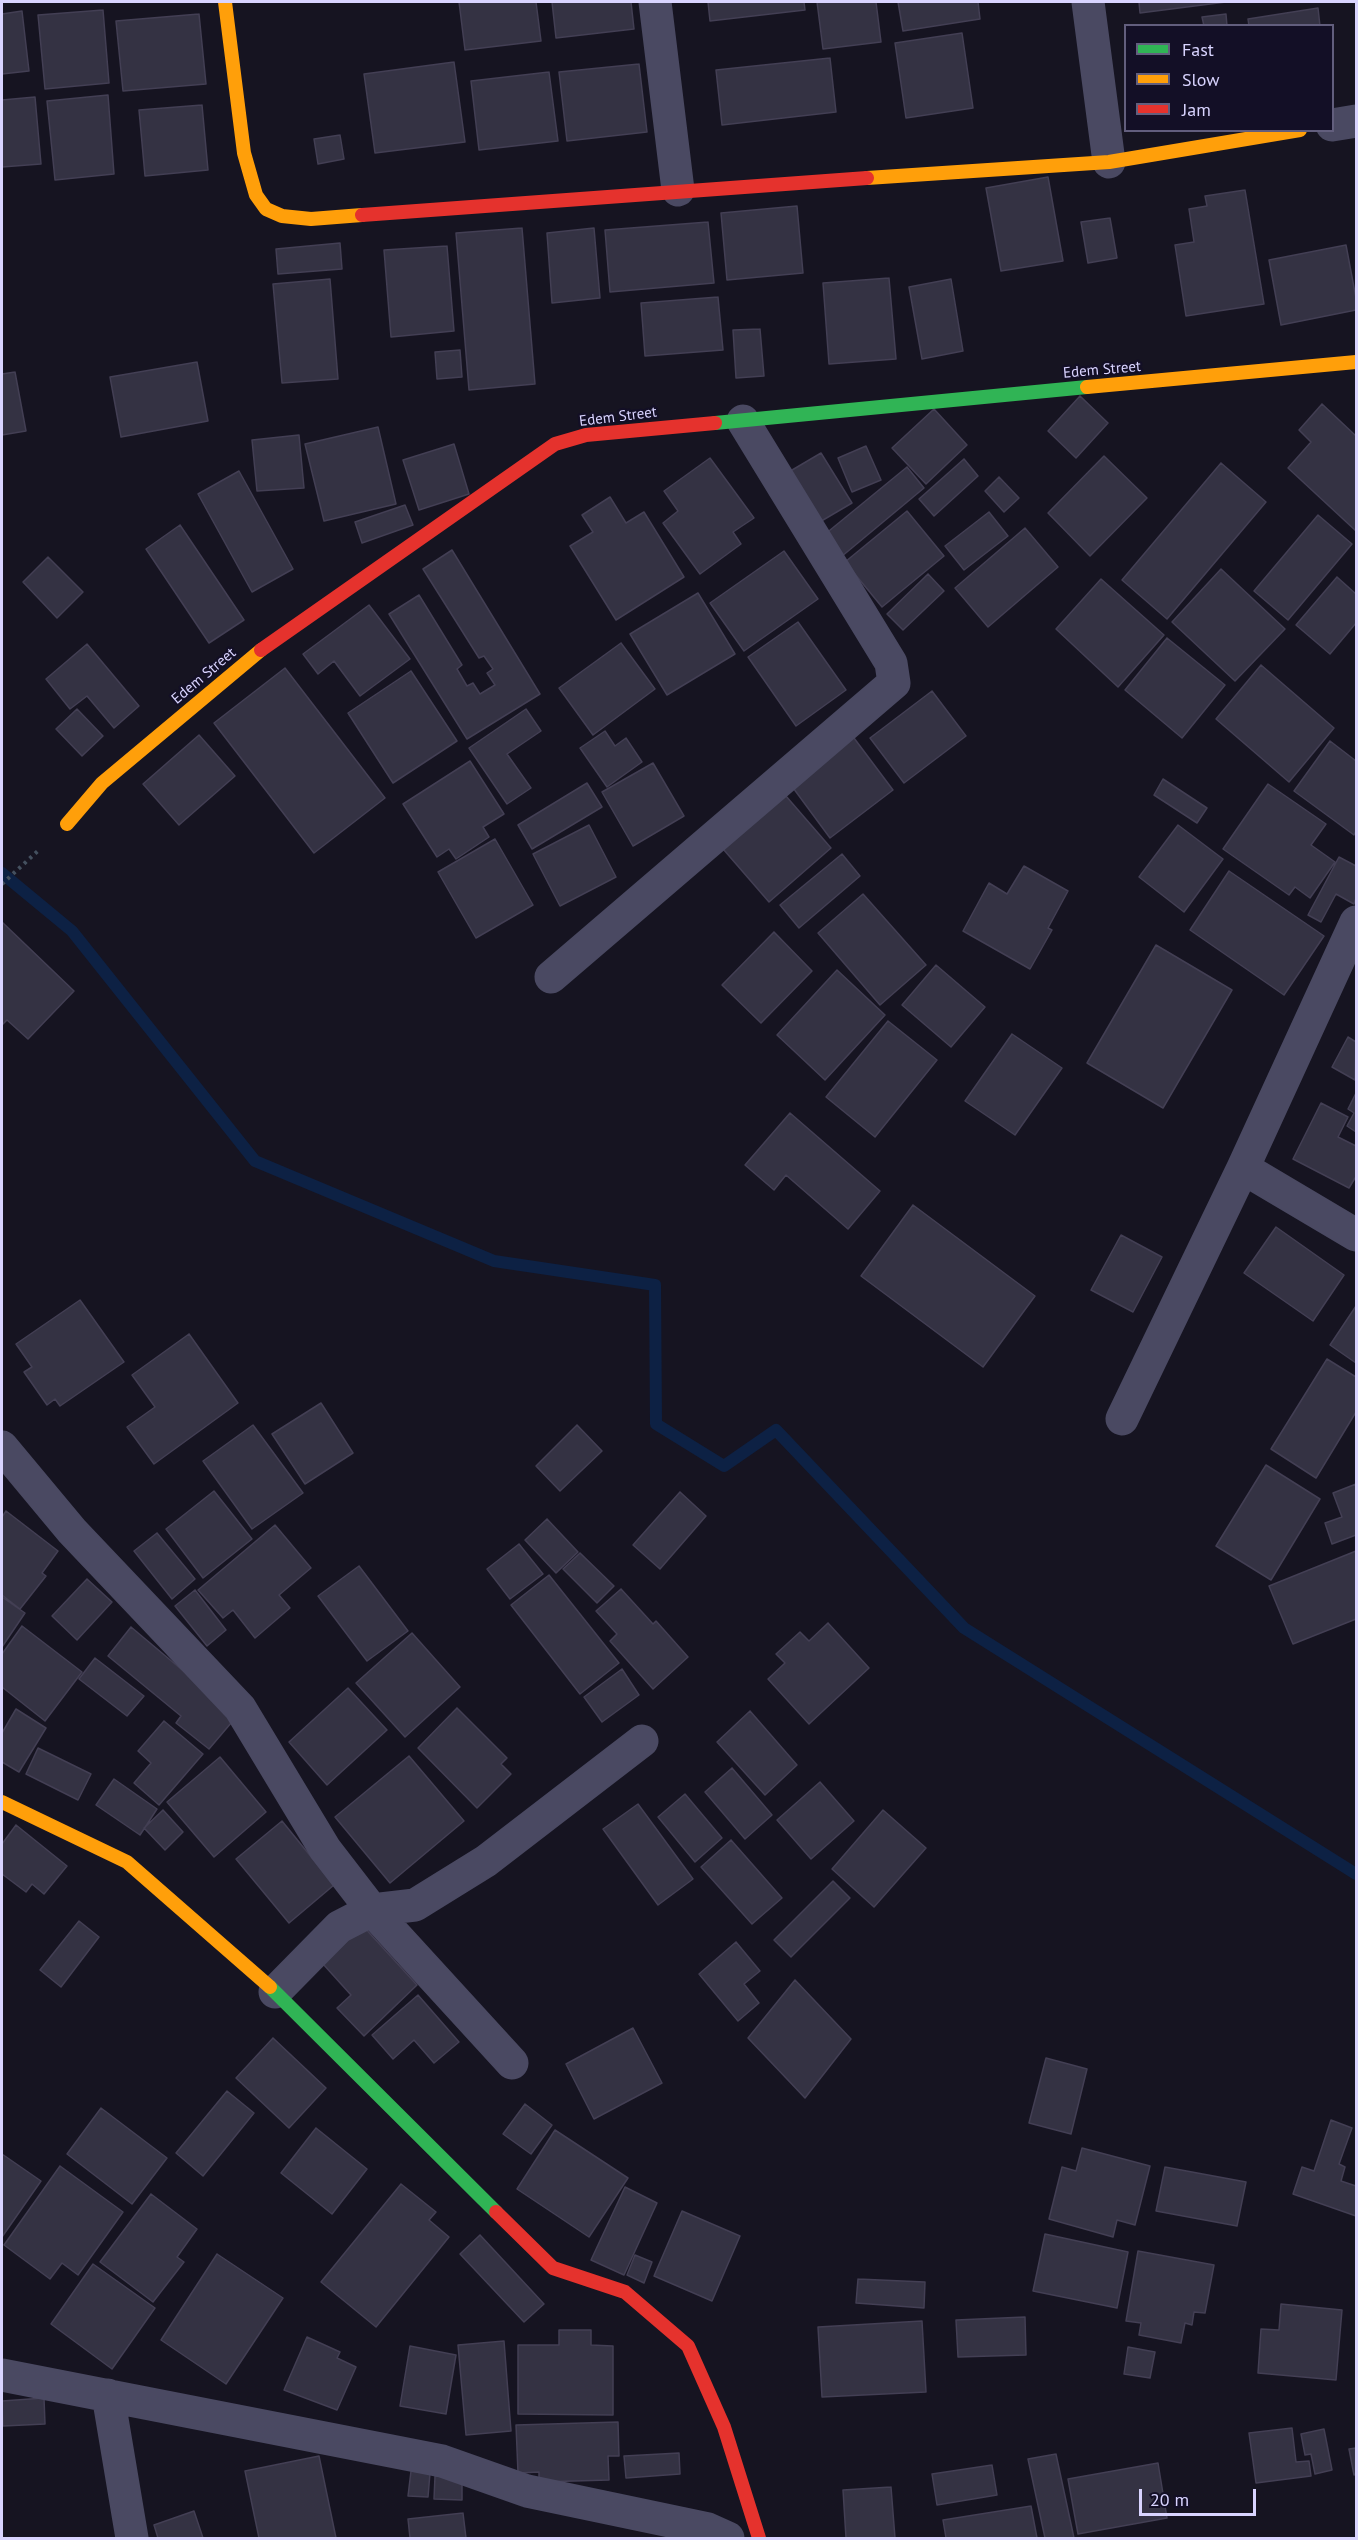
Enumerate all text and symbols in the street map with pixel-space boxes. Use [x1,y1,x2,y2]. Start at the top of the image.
legend [1124,24,1334,132]
text: Fast [1182,38,1214,61]
text: Slow [1182,68,1220,91]
text: Jam [1182,98,1211,121]
street label: Edem Street [1062,358,1142,382]
street label: Edem Street [578,403,658,431]
street label: Edem Street [168,644,240,708]
scale bar [1142,2477,1259,2515]
text: 20 m [1150,2488,1189,2511]

